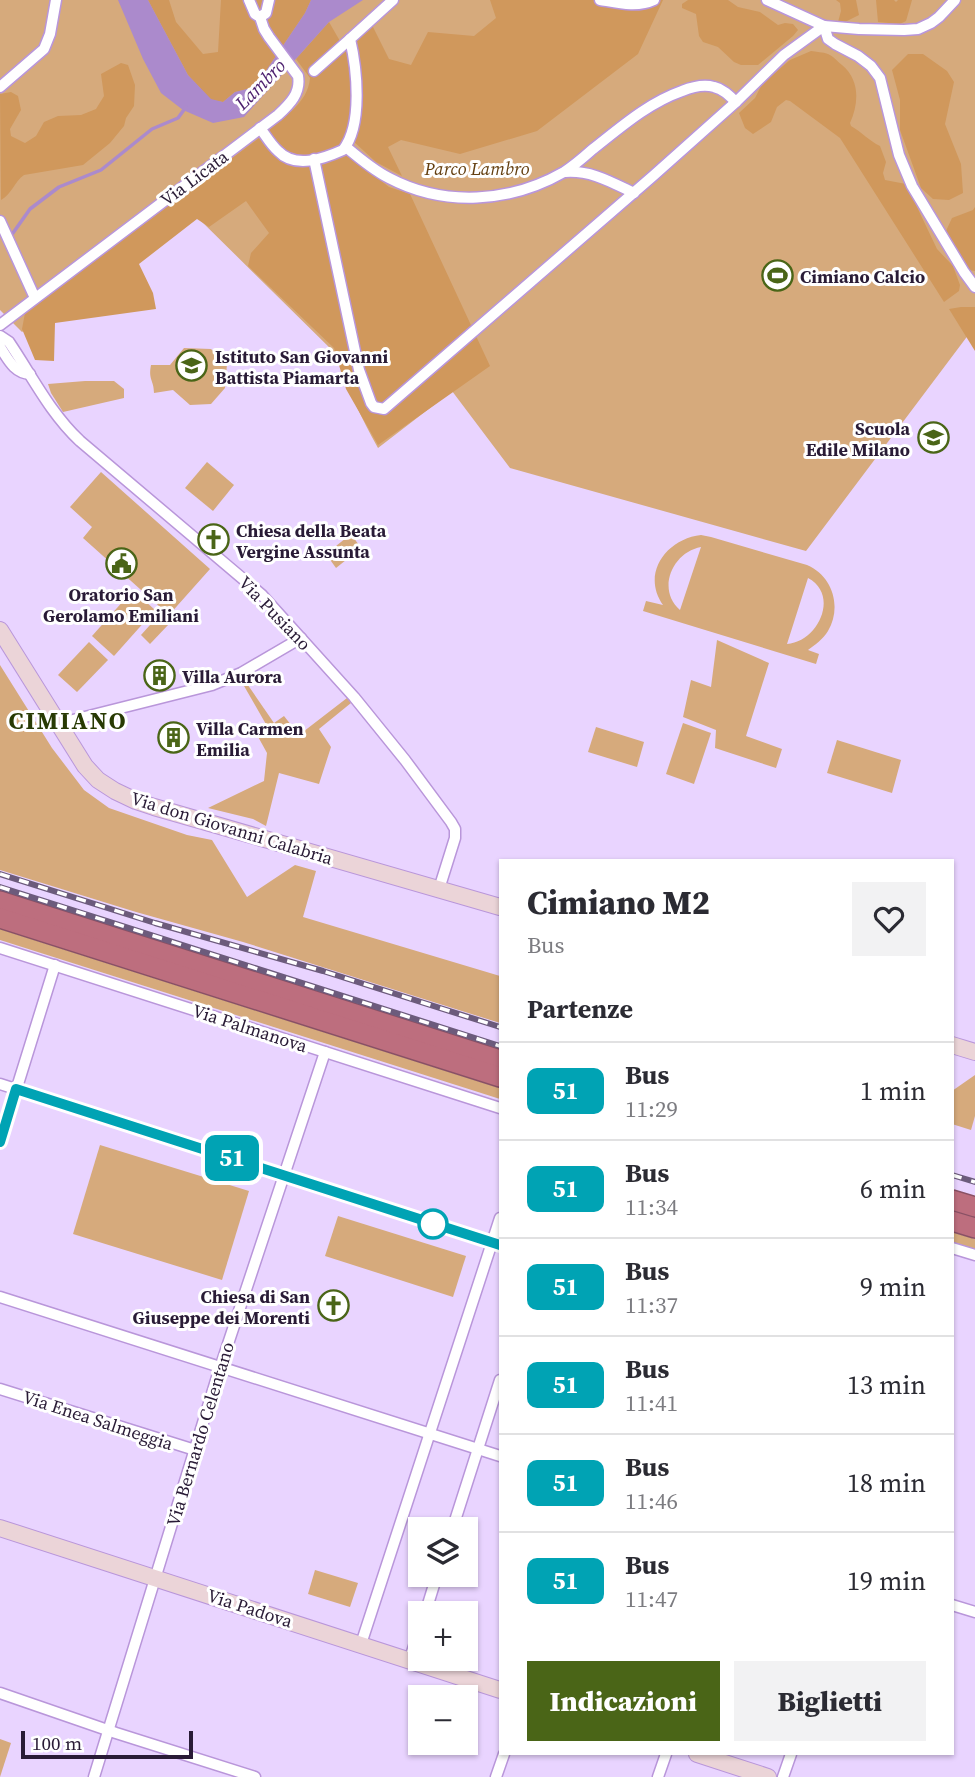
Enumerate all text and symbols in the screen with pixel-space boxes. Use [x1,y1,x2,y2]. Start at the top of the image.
water label: Lambro [228,53,291,116]
street label: Via Licata [155,144,234,212]
park label: Parco Lambro [424,156,530,181]
sports icon: Cimiano Calcio [760,259,794,293]
place label: Cimiano Calcio [800,264,925,289]
place label: Istituto San Giovanni Battista Piamarta [215,344,389,390]
school or university icon: Istituto San Giovanni Battista Piamarta [175,349,209,383]
place label: Scuola Edile Milano [806,416,910,462]
school or university icon: Scuola Edile Milano [916,421,950,455]
place label: Chiesa della Beata Vergine Assunta [236,518,387,564]
church icon: Chiesa della Beata Vergine Assunta [196,523,230,557]
public building icon: Oratorio San Gerolamo Emiliani [104,547,138,581]
street label: Via Pusiano [233,570,317,656]
place label: Oratorio San Gerolamo Emiliani [43,582,199,628]
building icon: Villa Aurora [142,659,176,693]
place label: Villa Aurora [182,664,282,689]
district label: CIMIANO [8,704,128,737]
place label: Villa Carmen Emilia [196,716,304,762]
building icon: Villa Carmen Emilia [156,721,190,755]
street label: Via don Giovanni Calabria [128,785,337,871]
text: Cimiano M2 [527,880,710,925]
button: heart [852,882,926,956]
text: Bus [527,929,564,961]
text: Partenze [527,991,633,1027]
street label: Via Palmanova [189,998,311,1059]
text: Bus [625,1057,669,1093]
text: 1 min [860,1073,926,1109]
text: 51 [552,1074,579,1107]
text: 11:29 [625,1093,678,1125]
line badge: 51 [201,1135,264,1181]
text: 51 [219,1141,245,1174]
text: Bus [625,1155,669,1191]
text: 6 min [860,1171,926,1207]
text: 51 [552,1172,579,1205]
text: 11:34 [625,1191,678,1223]
unlabelled marker [418,1209,448,1239]
text: Bus [625,1253,669,1289]
text: 9 min [860,1269,926,1305]
text: 51 [552,1270,579,1303]
place label: Chiesa di San Giuseppe dei Morenti [133,1284,310,1330]
church icon: Chiesa di San Giuseppe dei Morenti [316,1289,350,1323]
text: 11:37 [625,1289,678,1321]
street label: Via Bernardo Celentano [160,1339,240,1529]
text: Bus [625,1351,669,1387]
text: 13 min [847,1367,926,1403]
text: 51 [552,1368,579,1401]
street label: Via Enea Salmeggia [20,1384,177,1456]
text: 11:41 [625,1387,678,1419]
text: Bus [625,1449,669,1485]
text: 18 min [847,1465,926,1501]
text: 51 [552,1466,579,1499]
text: 11:46 [625,1485,678,1517]
map controls [408,1517,478,1755]
button: layers [408,1517,478,1587]
text: Bus [625,1547,669,1583]
text: 19 min [847,1563,926,1599]
text: 51 [552,1564,579,1597]
street label: Via Padova [204,1582,297,1634]
text: 11:47 [625,1583,678,1615]
button: + [408,1601,478,1671]
button: Indicazioni [527,1661,720,1741]
button: Biglietti [734,1661,926,1741]
button: − [408,1685,478,1755]
scale bar [21,1728,192,1760]
text: 100 m [32,1730,82,1756]

